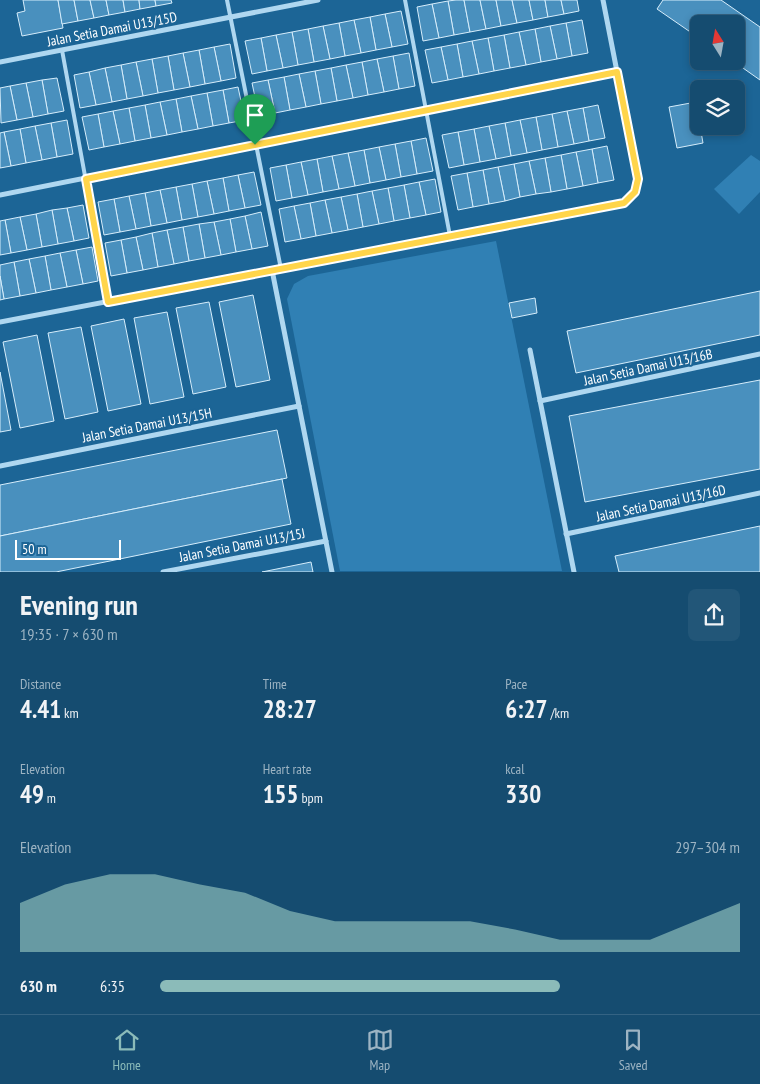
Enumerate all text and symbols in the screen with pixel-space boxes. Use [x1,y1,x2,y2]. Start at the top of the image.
street label: Jalan Setia Damai U13/15D [45,8,178,51]
north arrow [690,15,745,70]
map controls [690,15,745,135]
button: layers [690,80,745,135]
pin [234,94,276,145]
icon: arrive [241,101,269,129]
street label: Jalan Setia Damai U13/16B [581,345,714,390]
street label: Jalan Setia Damai U13/15H [80,404,213,447]
street label: Jalan Setia Damai U13/16D [594,480,727,526]
street label: Jalan Setia Damai U13/15J [177,524,306,566]
scale bar [15,536,121,560]
text: 50 m [22,540,47,558]
text: Evening run [20,586,138,623]
button: share [688,589,740,641]
text: 19:35 · 7 × 630 m [20,624,118,644]
text: Distance [20,675,61,693]
text: Time [263,675,287,693]
text: Pace [505,675,527,693]
text: 4.41 [20,693,61,725]
text: 28:27 [263,693,317,725]
text: 6:27 [505,693,547,725]
text: km [61,704,79,722]
text: /km [547,704,569,722]
text: Elevation [20,760,65,778]
text: Heart rate [263,760,312,778]
text: kcal [505,760,524,778]
text: 49 [20,778,44,810]
text: 155 [263,778,299,810]
text: 330 [505,778,541,810]
text: m [44,789,56,807]
text: bpm [299,789,323,807]
text: Elevation [20,837,71,857]
text: 297–304 m [675,837,740,857]
text: 630 m [20,976,57,996]
text: 6:35 [100,976,125,996]
tab: Home [112,1026,141,1074]
tab: Map [366,1026,394,1074]
tab: Saved [619,1026,648,1074]

